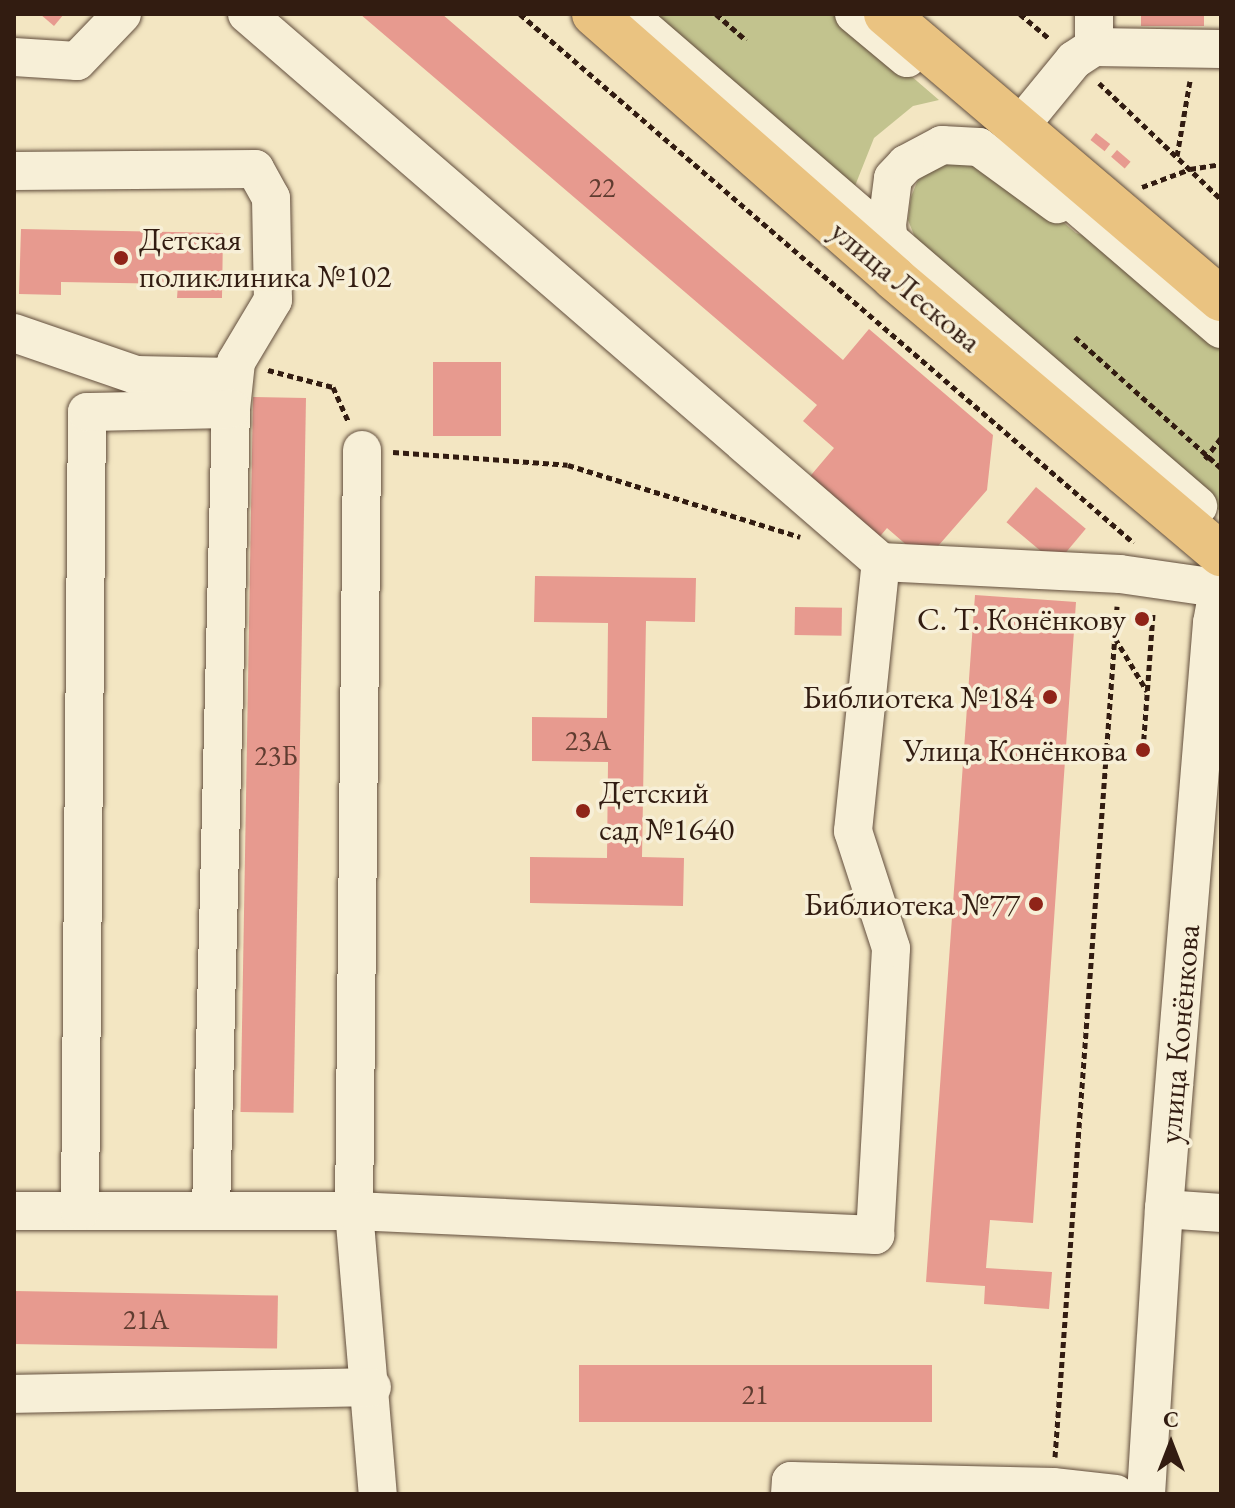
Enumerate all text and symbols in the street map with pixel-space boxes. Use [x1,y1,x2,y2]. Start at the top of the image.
house number: 22 [589,170,615,204]
street label: улица Лескова [823,212,989,360]
place label: Детская поликлиника №102 [139,221,391,296]
marker: Детская поликлиника №102 [110,247,132,269]
place label: С. Т. Конёнкову [917,600,1126,638]
marker: С. Т. Конёнкову [1133,610,1151,628]
place label: Библиотека №184 [802,678,1034,716]
marker: Библиотека №184 [1041,688,1059,706]
house number: 23А [565,723,611,757]
place label: Улица Конёнкова [903,731,1127,769]
house number: 23Б [254,738,298,772]
marker: Улица Конёнкова [1134,741,1152,759]
place label: Детский сад №1640 [599,774,734,849]
marker: Детский сад №1640 [574,802,592,820]
place label: Библиотека №77 [804,885,1020,923]
marker: Библиотека №77 [1027,895,1045,913]
street label: улица Конёнкова [1150,923,1208,1145]
house number: 21А [123,1302,169,1336]
house number: 21 [742,1377,768,1411]
north arrow [1131,1404,1211,1484]
text: С [1163,1405,1179,1434]

